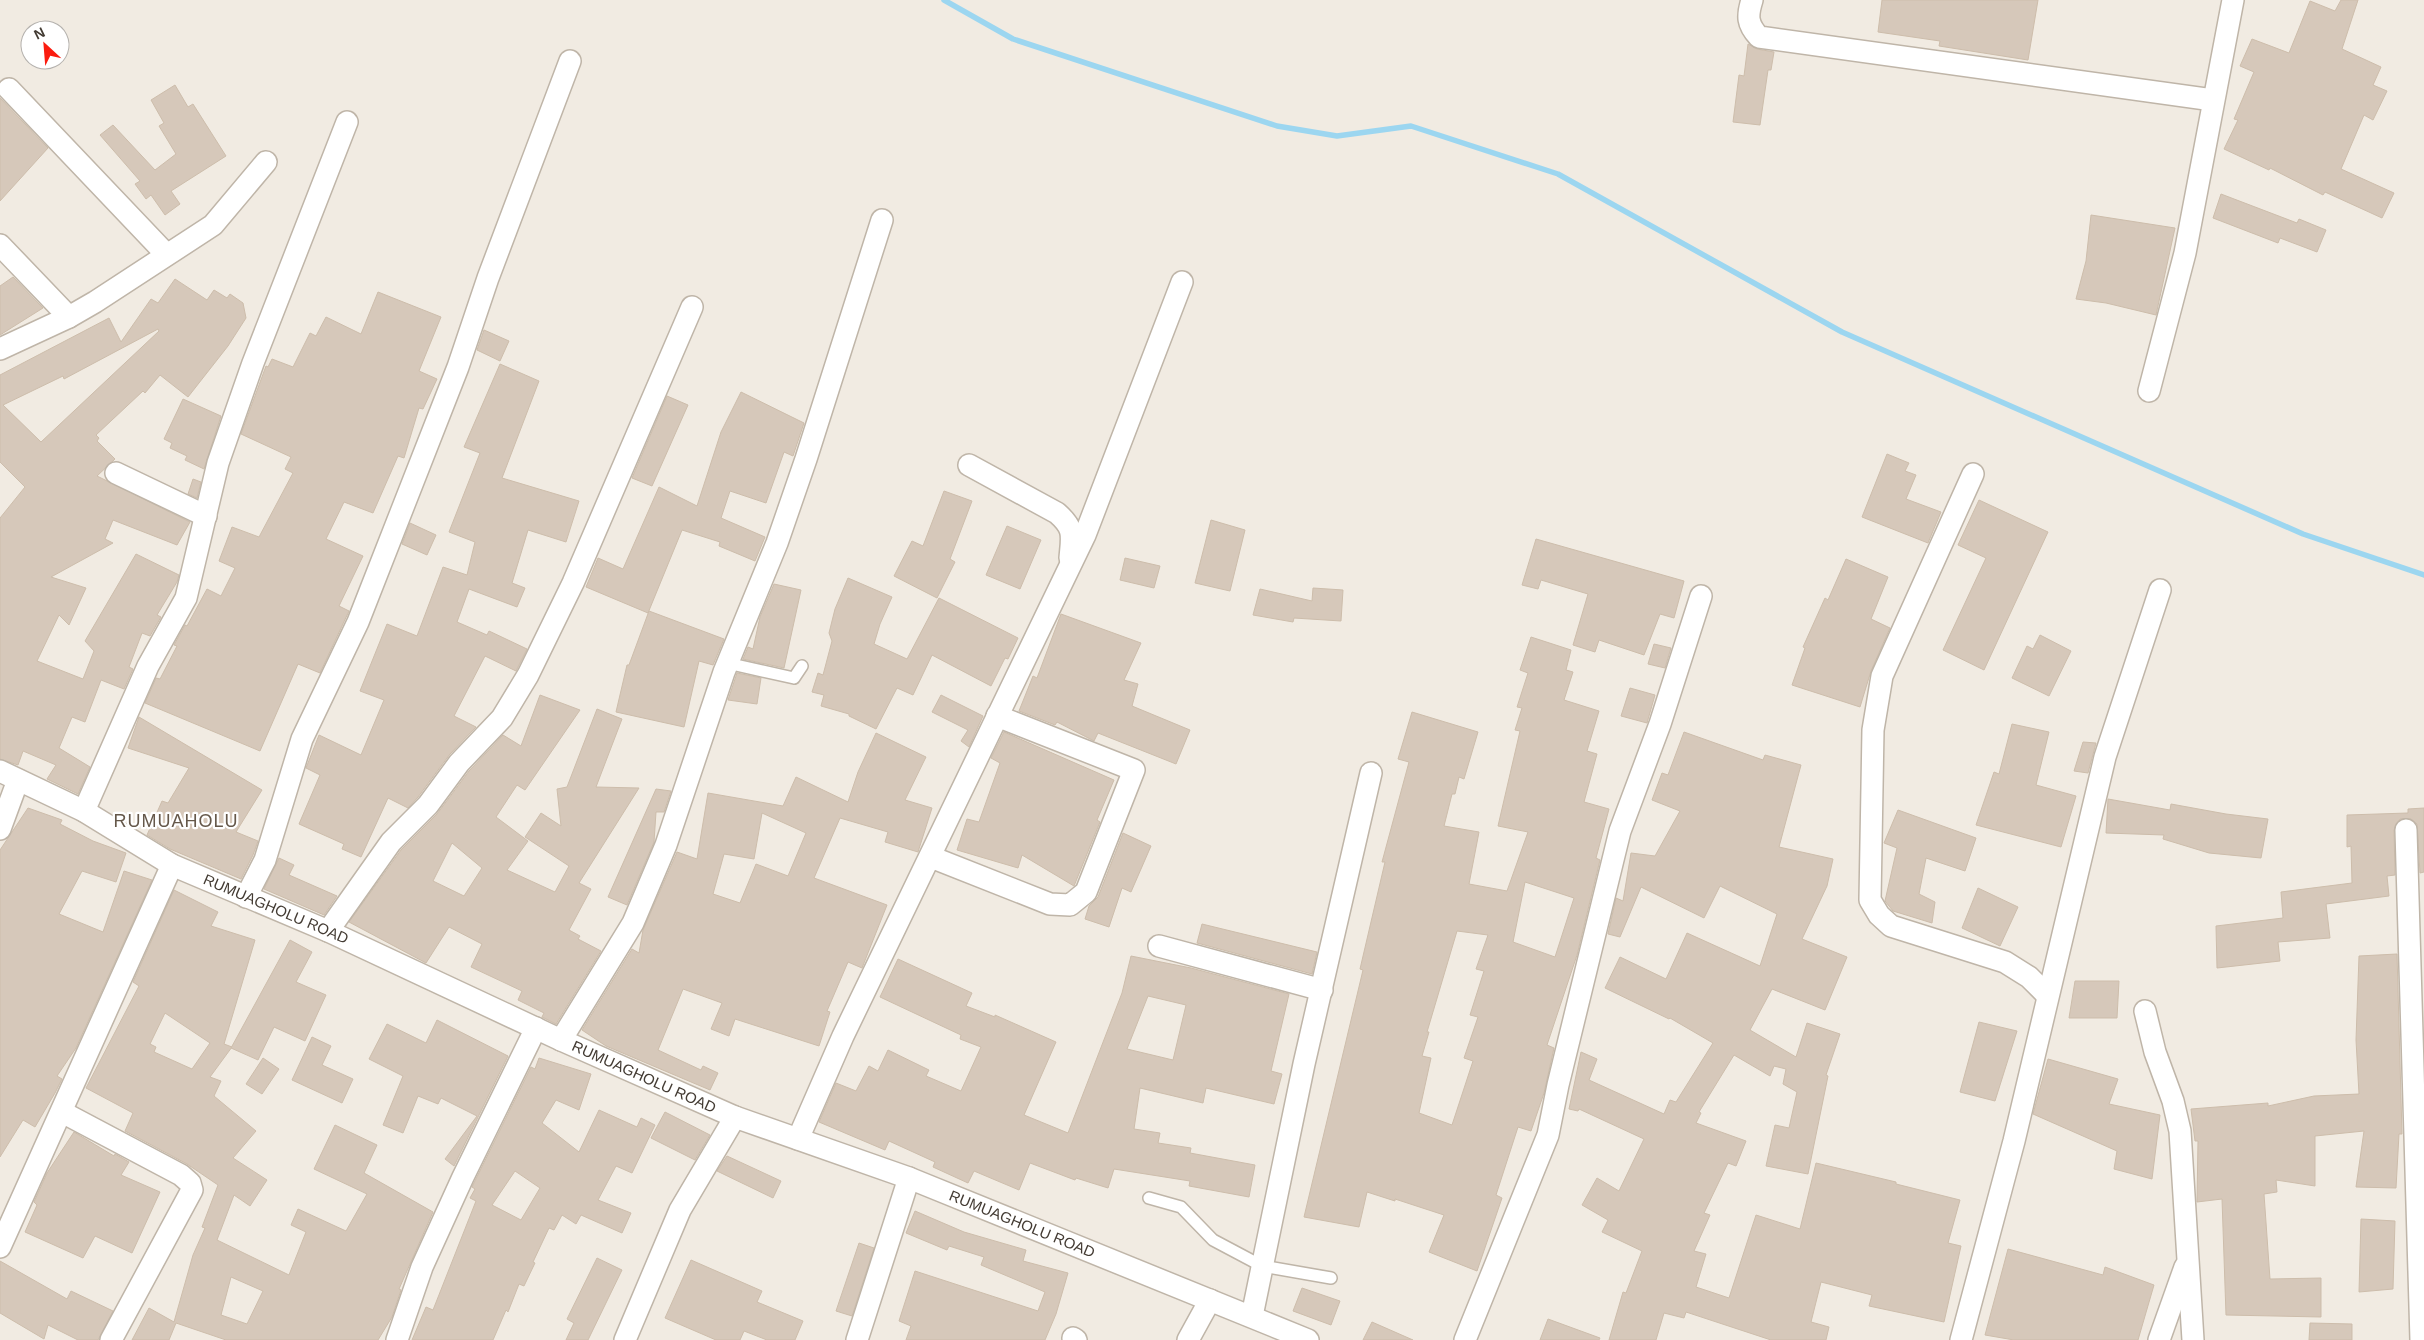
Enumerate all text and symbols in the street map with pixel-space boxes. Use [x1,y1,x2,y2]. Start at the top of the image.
north arrow [20,20,70,70]
text: N [31,24,47,43]
district label: RUMUAHOLU [113,811,239,831]
street label: RUMUAGHOLU ROAD [201,870,351,947]
street label: RUMUAGHOLU ROAD [570,1037,719,1116]
street label: RUMUAGHOLU ROAD [947,1186,1098,1261]

